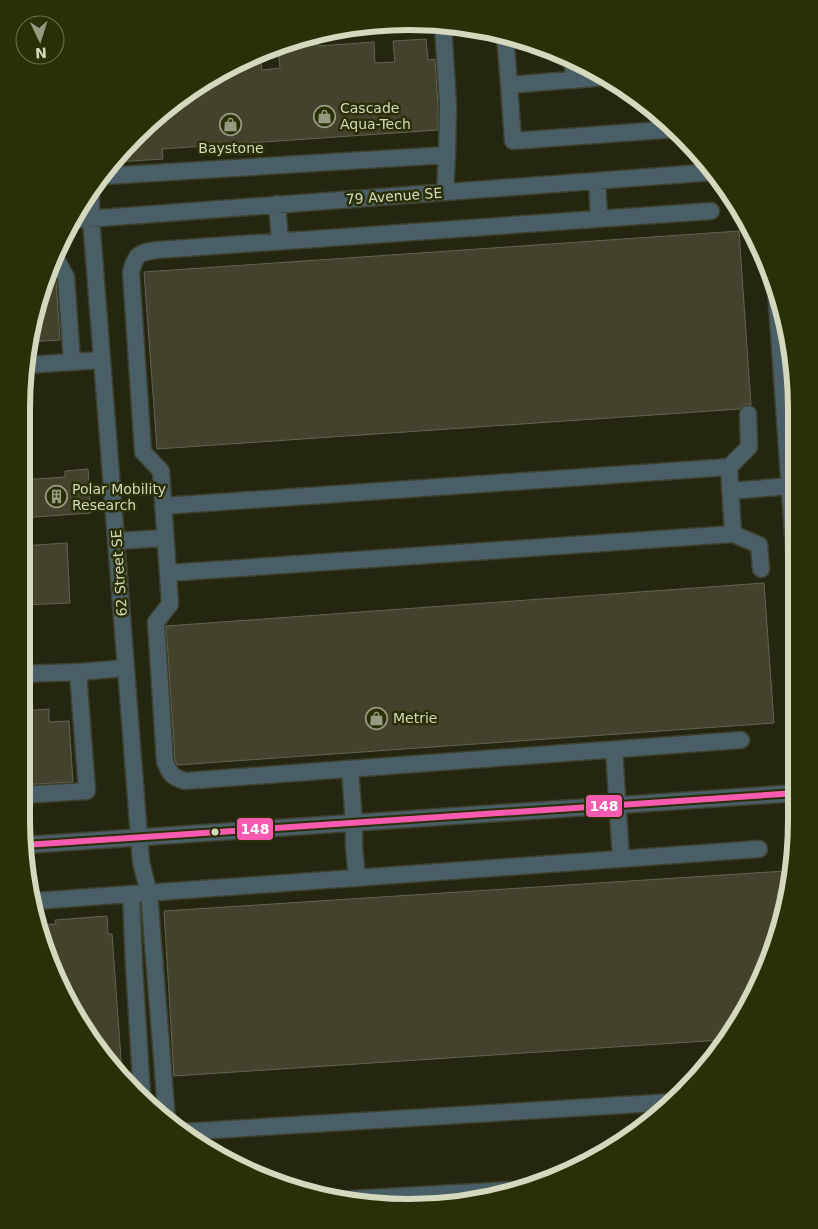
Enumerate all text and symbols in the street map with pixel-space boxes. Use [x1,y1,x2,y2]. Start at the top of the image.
north arrow [15,15,65,65]
text: N [35,45,47,61]
place label: Cascade Aqua-Tech [340,100,411,132]
shop icon: Cascade Aqua-Tech [312,104,336,128]
shop icon: Baystone [219,113,243,137]
place label: Baystone [198,140,264,156]
street label: 79 Avenue SE [345,185,443,207]
place label: Polar Mobility Research [72,481,166,513]
building icon: Polar Mobility Research [44,485,68,509]
street label: 62 Street SE [108,529,130,617]
shop icon: Metrie [365,706,389,730]
place label: Metrie [393,710,437,726]
line badge: 148 [585,794,623,818]
text: 148 [589,798,619,814]
line badge: 148 [236,817,274,841]
text: 148 [240,821,270,837]
unlabelled marker [210,827,220,837]

